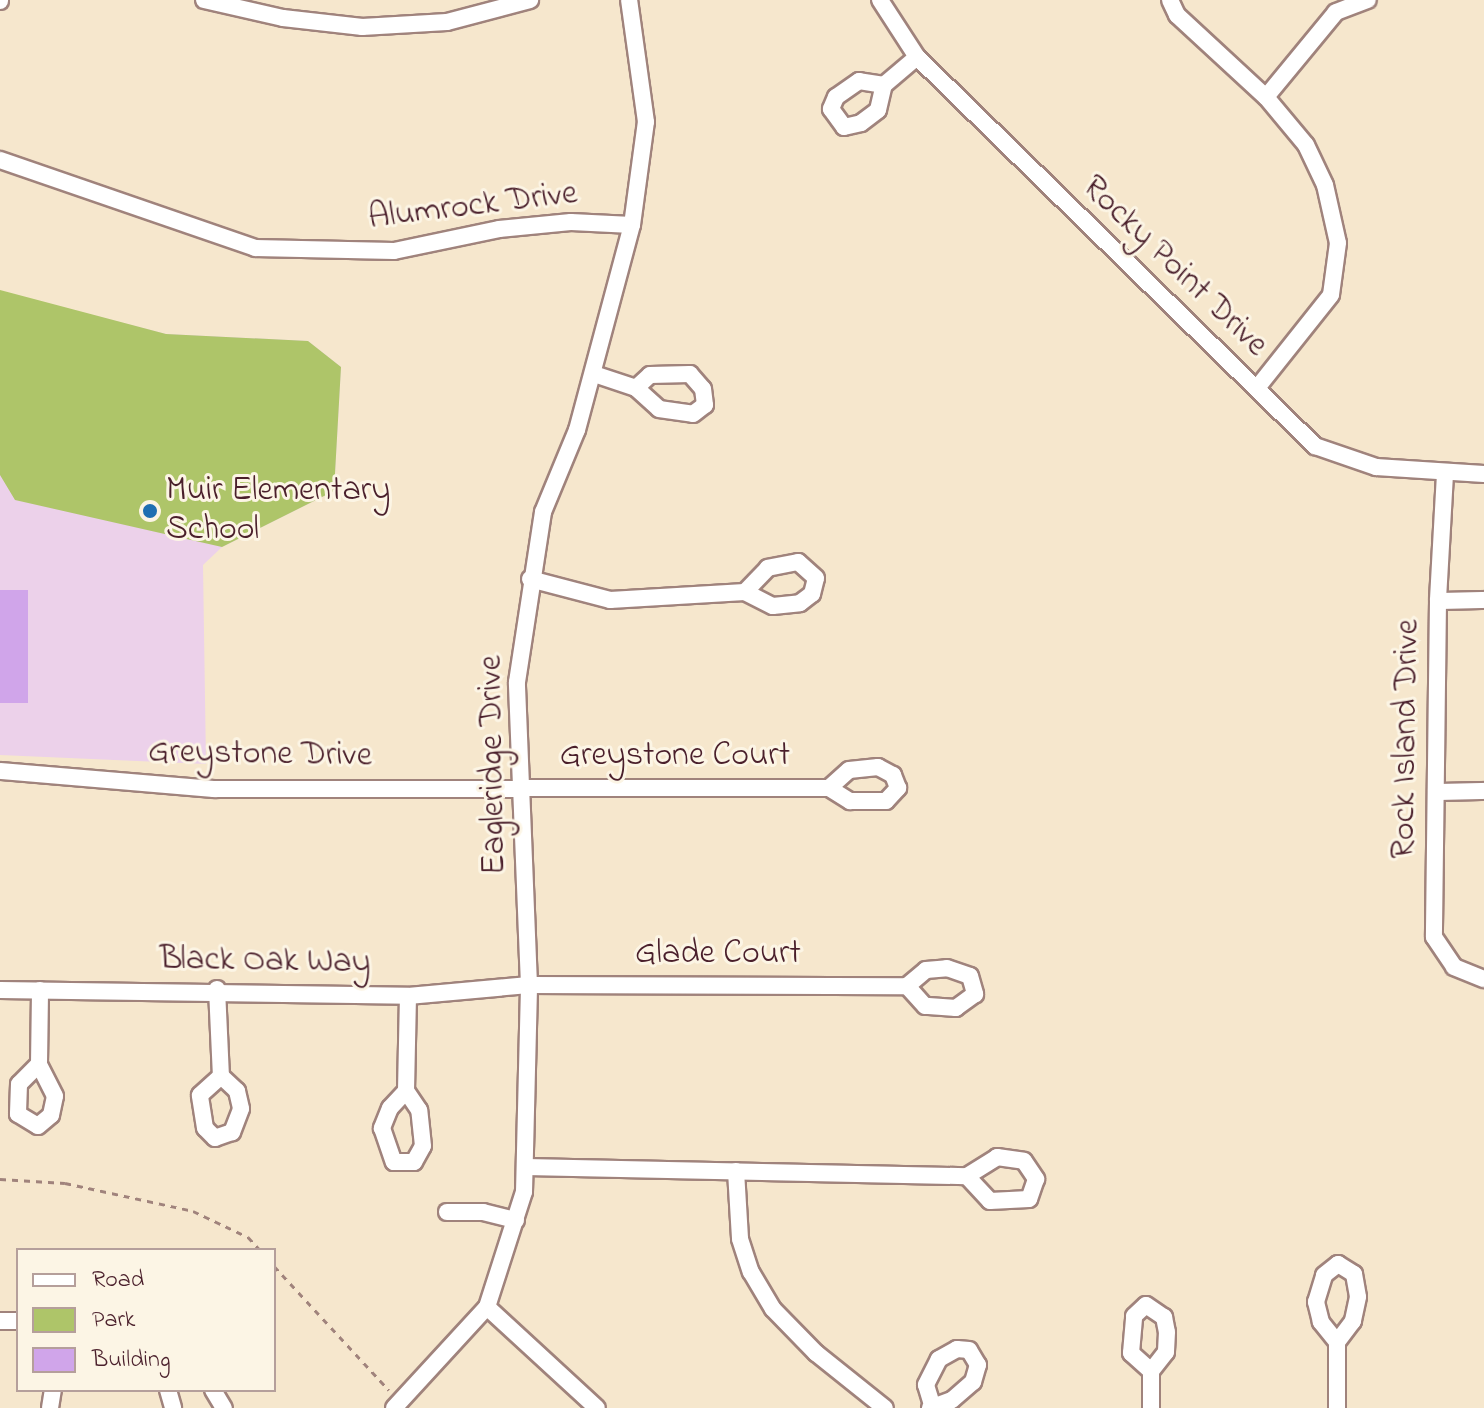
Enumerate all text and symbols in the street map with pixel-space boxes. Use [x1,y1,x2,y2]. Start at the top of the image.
street label: Rocky Point Drive [1072,168,1276,366]
street label: Alumrock Drive [366,174,580,240]
place label: Muir Elementary School [166,471,390,550]
marker: Muir Elementary School [141,502,159,520]
street label: Rock Island Drive [1385,619,1429,859]
street label: Eagleridge Drive [472,655,516,875]
street label: Greystone Drive [148,733,372,777]
street label: Greystone Court [560,737,790,777]
street label: Glade Court [635,935,801,975]
street label: Black Oak Way [159,940,371,984]
legend [16,1248,276,1392]
text: Road [92,1263,144,1298]
text: Park [92,1303,135,1338]
text: Building [92,1343,171,1378]

